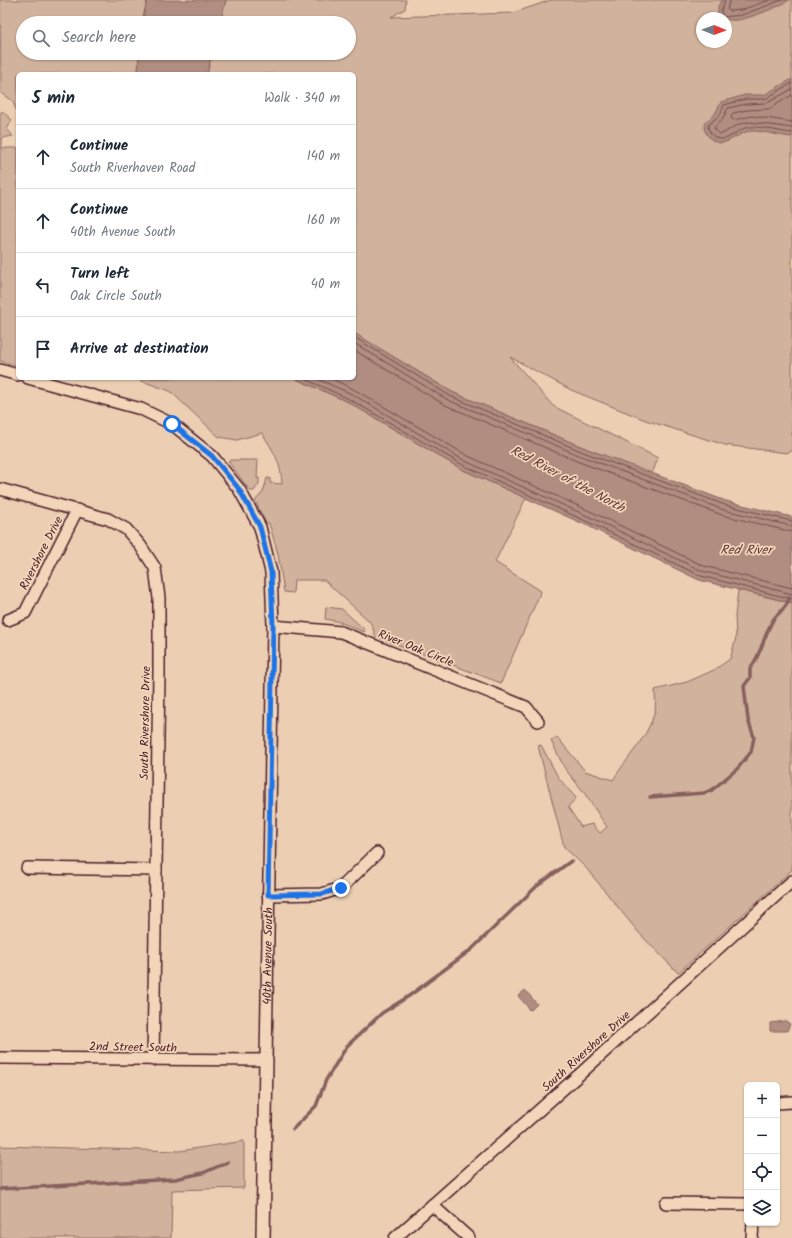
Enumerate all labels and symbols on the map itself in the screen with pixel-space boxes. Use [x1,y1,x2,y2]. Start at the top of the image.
north arrow [696,12,732,48]
route start [163,415,181,433]
water label: Red River of the North [506,440,629,519]
street label: Rivershore Drive [15,513,68,593]
water label: Red River [720,540,774,561]
street label: River Oak Circle [375,625,457,673]
street label: South Rivershore Drive [135,665,156,780]
route end [332,879,350,897]
street label: 40th Avenue South [258,907,278,1005]
street label: South Rivershore Drive [538,1006,635,1097]
street label: 2nd Street South [89,1037,177,1058]

